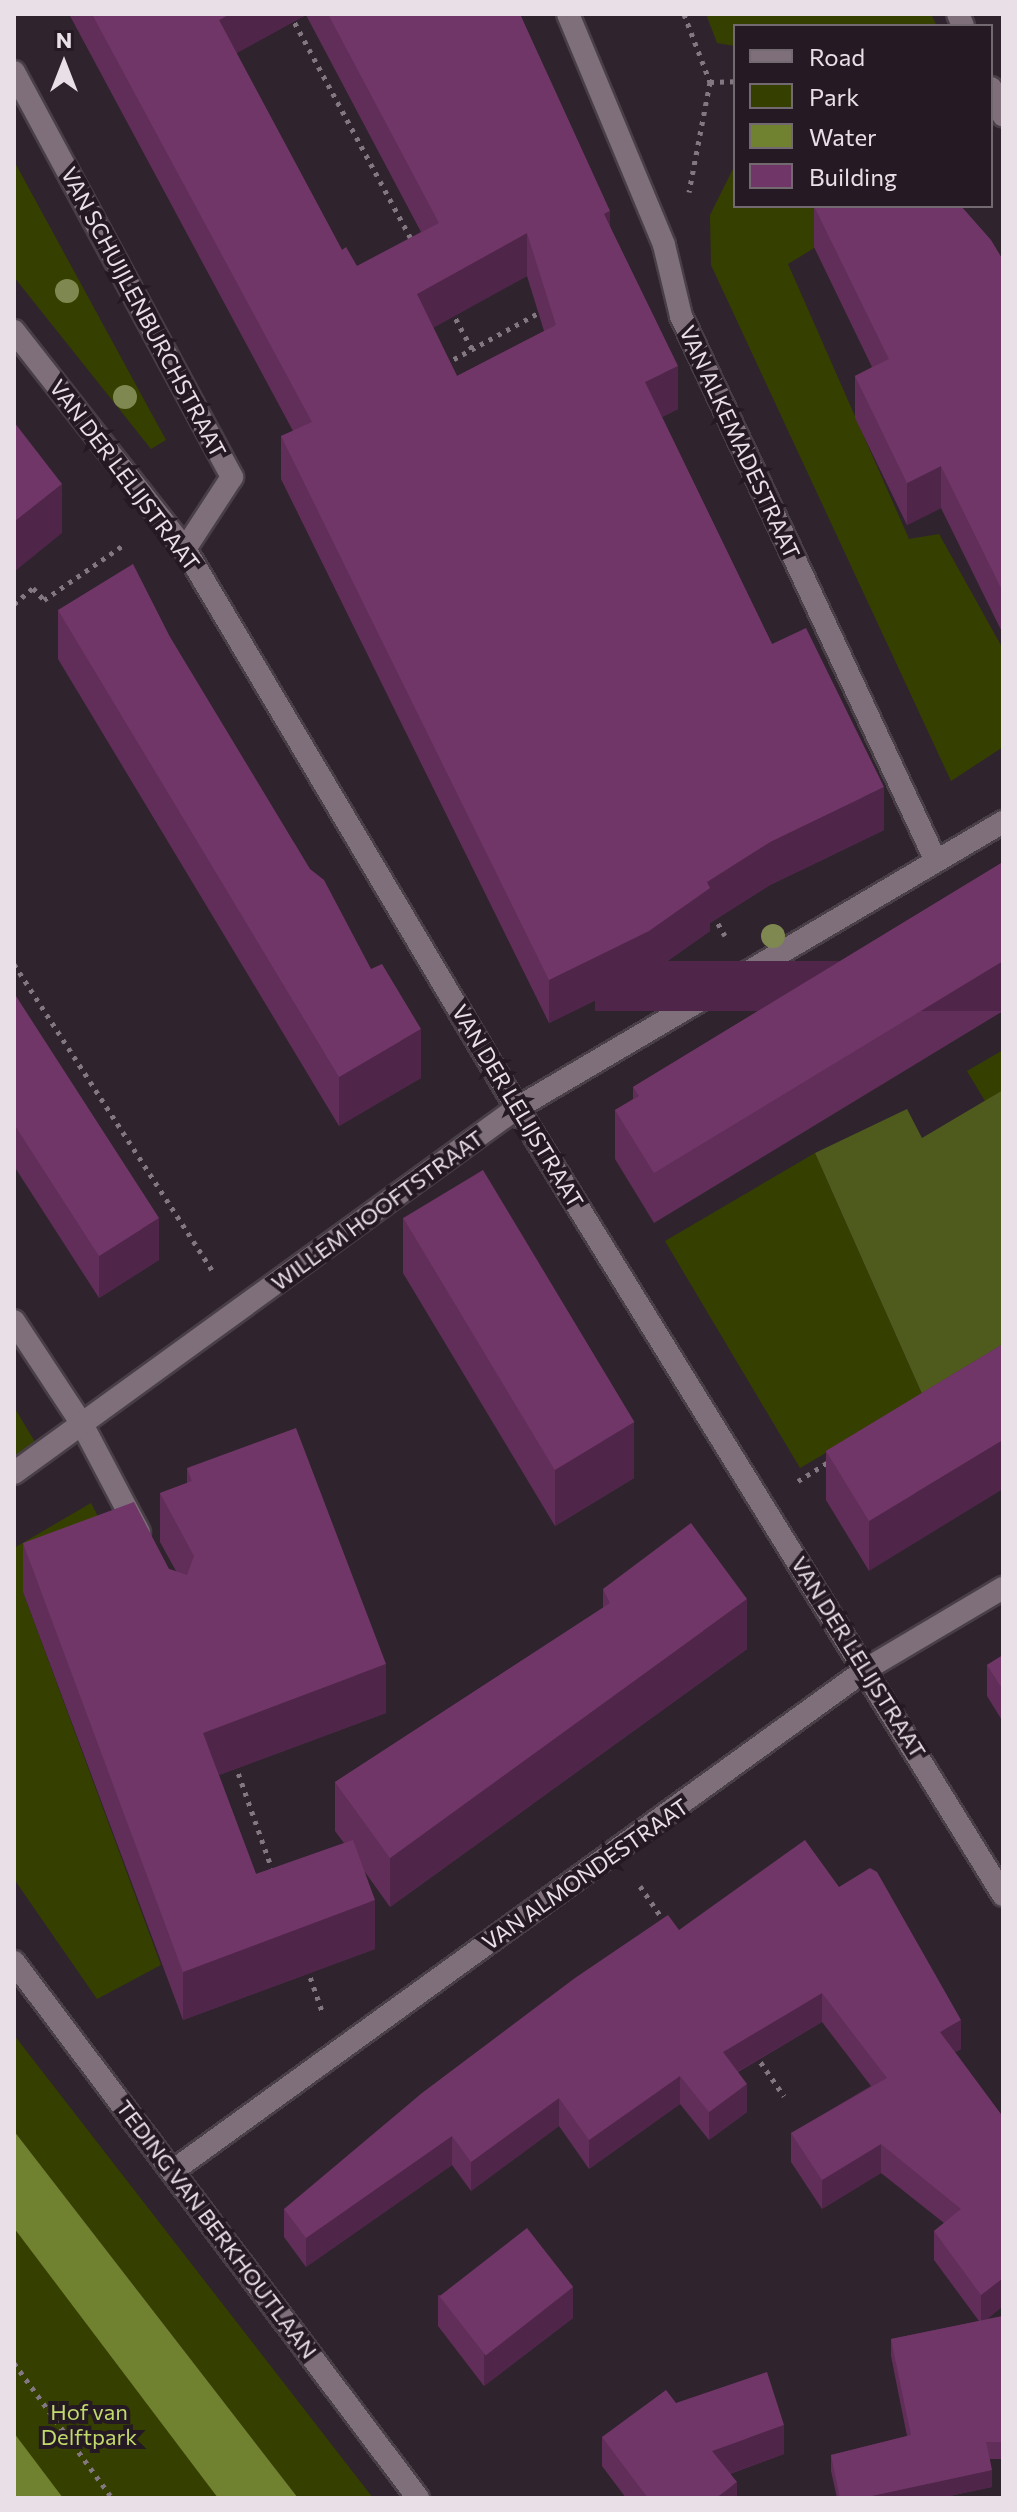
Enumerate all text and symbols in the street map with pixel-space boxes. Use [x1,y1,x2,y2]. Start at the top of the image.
north arrow [24,24,104,104]
legend [733,24,993,208]
text: N [56,26,72,53]
text: Road [809,42,865,71]
text: Park [809,82,859,111]
text: Water [809,122,877,151]
street label: VAN SCHUIJLENBURCHSTRAAT [56,162,232,462]
text: Building [809,162,897,191]
street label: VAN ALKEMADESTRAAT [674,321,806,563]
street label: VAN DER LELIJSTRAAT [44,374,206,576]
street label: VAN DER LELIJSTRAAT [447,1000,589,1212]
street label: WILLEM HOOFTSTRAAT [266,1124,488,1296]
street label: VAN DER LELIJSTRAAT [786,1551,932,1763]
street label: VAN ALMONDESTRAAT [477,1793,693,1955]
street label: TEDING VAN BERKHOUTLAAN [111,2095,323,2363]
park label: Hof van Delftpark [41,2398,137,2450]

